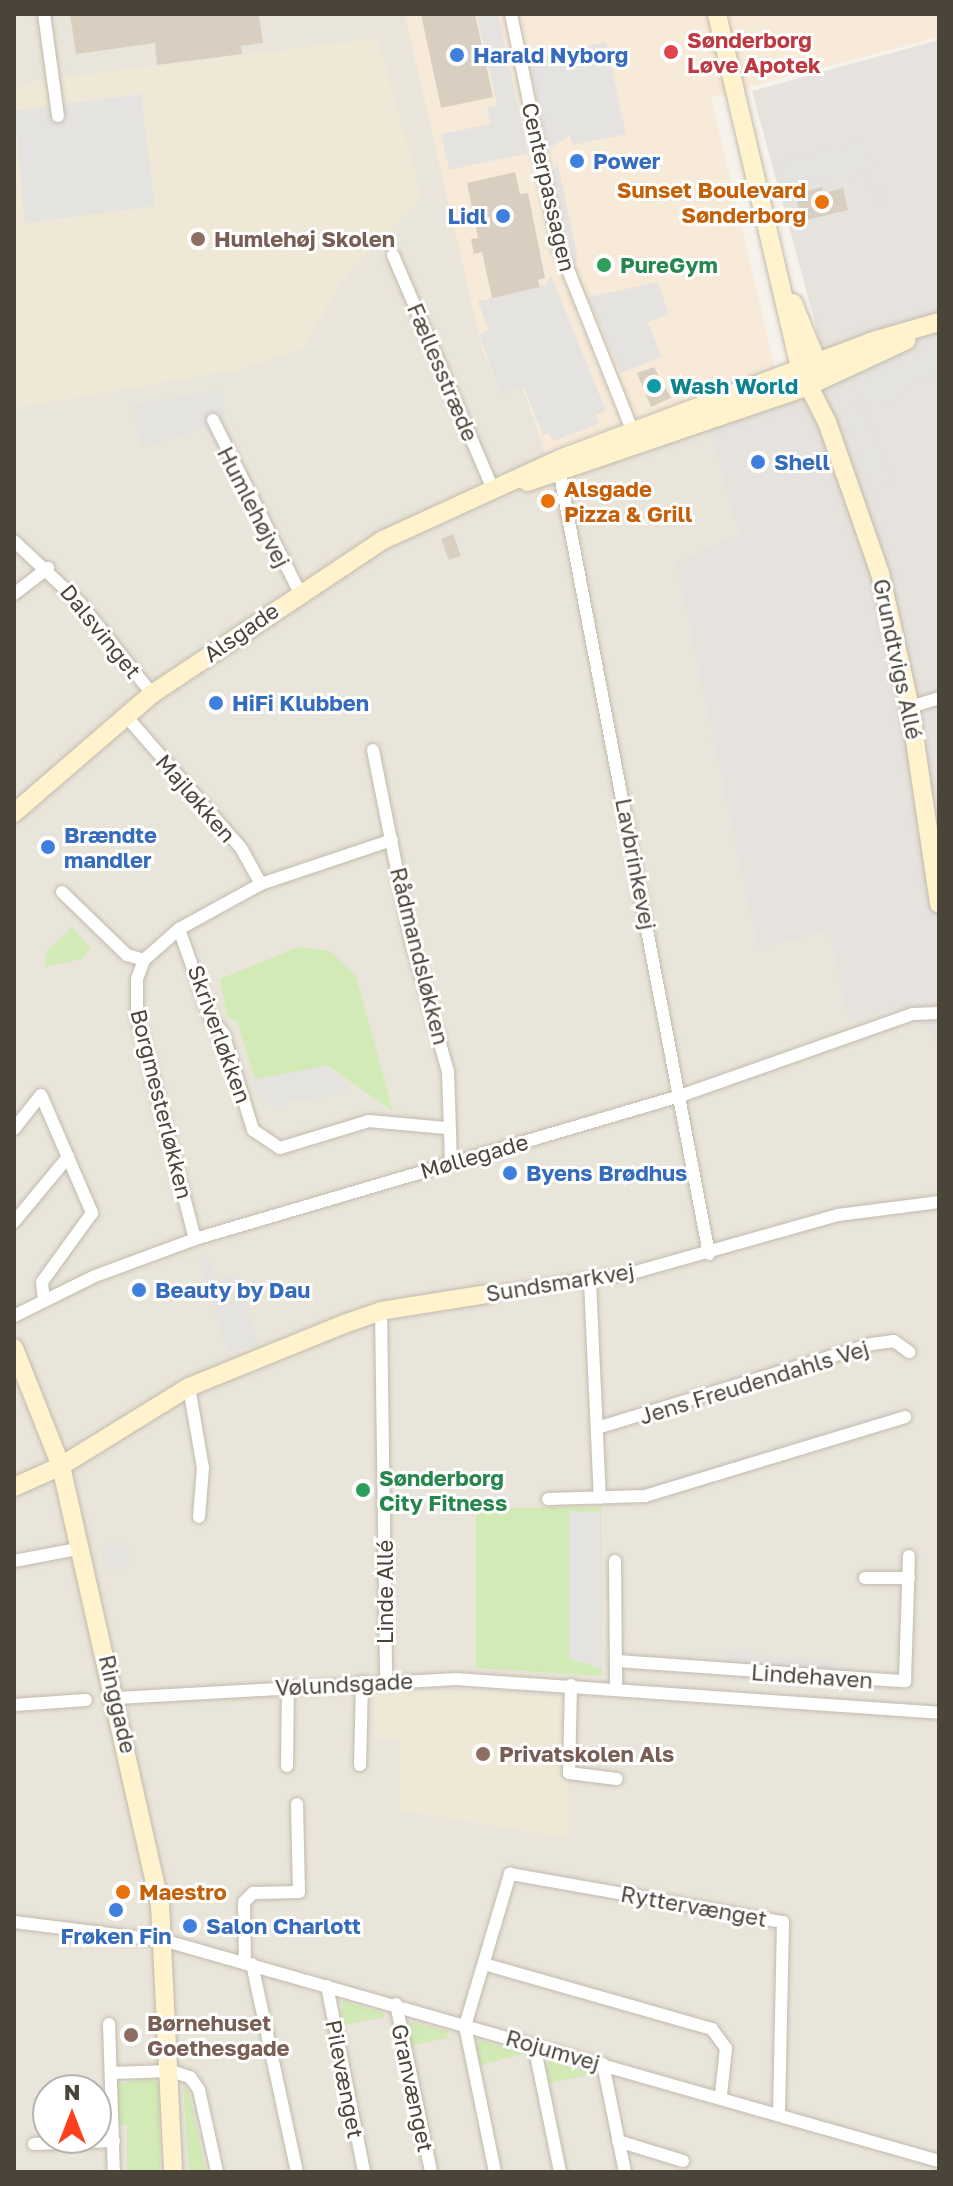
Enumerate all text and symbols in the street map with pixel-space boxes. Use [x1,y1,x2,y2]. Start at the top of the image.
place label: Sønderborg Løve Apotek [687,26,821,78]
place label: Harald Nyborg [473,42,628,68]
marker: Sønderborg Løve Apotek [662,43,680,61]
marker: Harald Nyborg [448,46,466,64]
street label: Centerpassagen [517,100,581,274]
place label: Power [593,148,660,174]
marker: Power [568,152,586,170]
place label: Sunset Boulevard Sønderborg [617,176,806,228]
marker: Sunset Boulevard Sønderborg [813,193,831,211]
place label: Lidl [448,203,487,229]
marker: Lidl [494,207,512,225]
place label: Humlehøj Skolen [214,226,395,252]
marker: Humlehøj Skolen [189,230,207,248]
place label: PureGym [620,252,718,278]
marker: PureGym [595,256,613,274]
street label: Fællesstræde [402,299,484,445]
place label: Wash World [670,373,798,399]
marker: Wash World [645,377,663,395]
street label: Humlehøjvej [212,442,296,572]
place label: Shell [774,449,830,475]
marker: Shell [749,453,767,471]
place label: Alsgade Pizza & Grill [564,475,692,526]
marker: Alsgade Pizza & Grill [539,492,557,510]
street label: Grundtvigs Allé [868,576,928,742]
street label: Dalsvinget [55,579,147,683]
street label: Alsgade [199,597,283,667]
place label: HiFi Klubben [232,690,369,716]
marker: HiFi Klubben [207,694,225,712]
street label: Majløkken [151,749,241,847]
street label: Lavbrinkevej [610,796,662,932]
place label: Brændte mandler [64,821,157,872]
marker: Brændte mandler [39,838,57,856]
street label: Rådmandsløkken [385,864,455,1048]
street label: Skriverløkken [183,961,257,1107]
street label: Borgmesterløkken [126,1006,198,1202]
street label: Møllegade [417,1128,531,1184]
place label: Byens Brødhus [526,1160,687,1186]
marker: Byens Brødhus [501,1164,519,1182]
street label: Sundsmarkvej [484,1257,636,1307]
place label: Beauty by Dau [155,1277,310,1303]
marker: Beauty by Dau [130,1281,148,1299]
street label: Jens Freudendahls Vej [636,1334,872,1430]
place label: Sønderborg City Fitness [379,1464,507,1516]
marker: Sønderborg City Fitness [354,1481,372,1499]
street label: Linde Allé [372,1540,398,1644]
street label: Ringgade [94,1652,142,1756]
street label: Lindehaven [750,1659,874,1693]
street label: Vølundsgade [274,1667,414,1701]
place label: Privatskolen Als [499,1741,674,1767]
marker: Privatskolen Als [474,1745,492,1763]
place label: Maestro [139,1879,227,1905]
street label: Ryttervænget [619,1880,769,1932]
marker: Maestro [114,1883,132,1901]
marker: Frøken Fin [107,1901,125,1919]
place label: Salon Charlott [206,1913,361,1939]
marker: Salon Charlott [181,1917,199,1935]
place label: Frøken Fin [60,1923,172,1949]
place label: Børnehuset Goethesgade [147,2009,289,2060]
street label: Pilevænget [321,2017,369,2141]
street label: Granvænget [387,2022,439,2154]
street label: Rojumvej [503,2024,603,2076]
marker: Børnehuset Goethesgade [122,2026,140,2044]
north arrow [32,2074,112,2154]
text: N [64,2078,80,2105]

